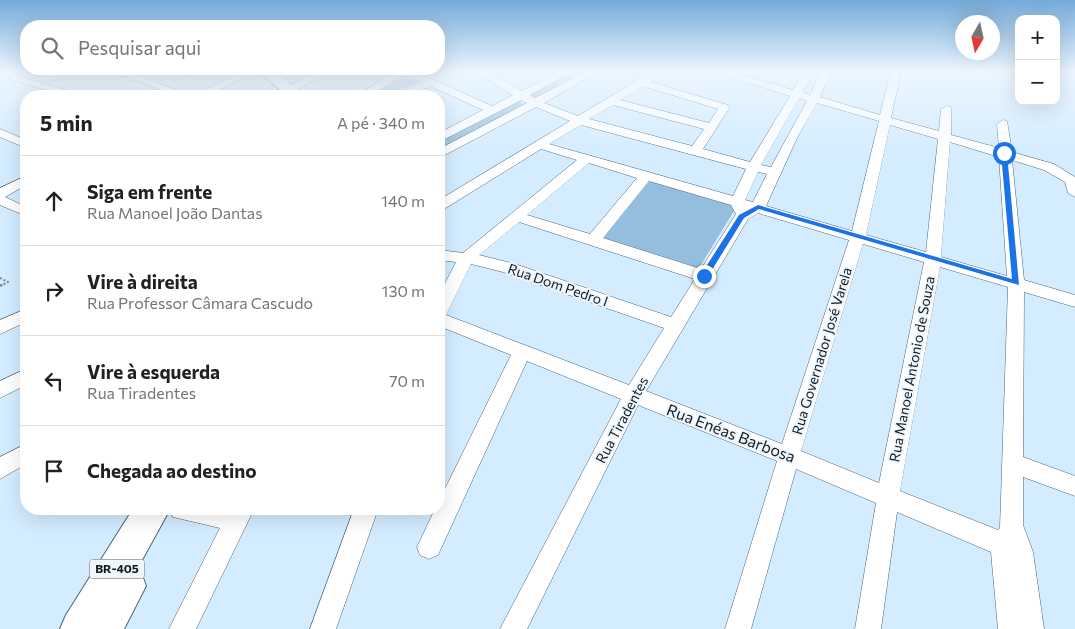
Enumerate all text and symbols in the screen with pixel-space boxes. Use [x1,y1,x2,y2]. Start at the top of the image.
north arrow [955,15,1000,60]
map controls [1015,15,1060,105]
button: + [1015,15,1060,60]
search box [20,20,445,75]
icon: search [38,34,66,62]
text: Pesquisar aqui [78,36,201,59]
button: − [1015,60,1060,105]
text: 5 min [40,110,93,135]
text: A pé · 340 m [337,113,425,132]
route start [993,142,1016,165]
text: Siga em frente [87,180,212,203]
icon: ahead [40,187,68,215]
text: 140 m [381,191,425,210]
text: Rua Manoel João Dantas [87,203,263,222]
street label: Rua Dom Pedro I [506,259,611,310]
route end [693,265,716,288]
street label: Rua Governador José Varela [788,265,855,437]
text: Vire à direita [87,270,198,293]
street label: Rua Manoel Antonio de Souza [885,275,938,463]
icon: right [40,277,68,305]
text: 130 m [382,281,425,300]
text: Rua Professor Câmara Cascudo [87,293,313,312]
text: Vire à esquerda [87,360,220,383]
icon: left [40,367,68,395]
text: 70 m [389,371,425,390]
street label: Rua Tiradentes [592,374,651,466]
text: Rua Tiradentes [87,383,196,402]
street label: Rua Enéas Barbosa [664,399,798,466]
icon: arrive [40,457,68,485]
text: Chegada ao destino [87,459,257,482]
road number: BR-405 [90,560,144,578]

